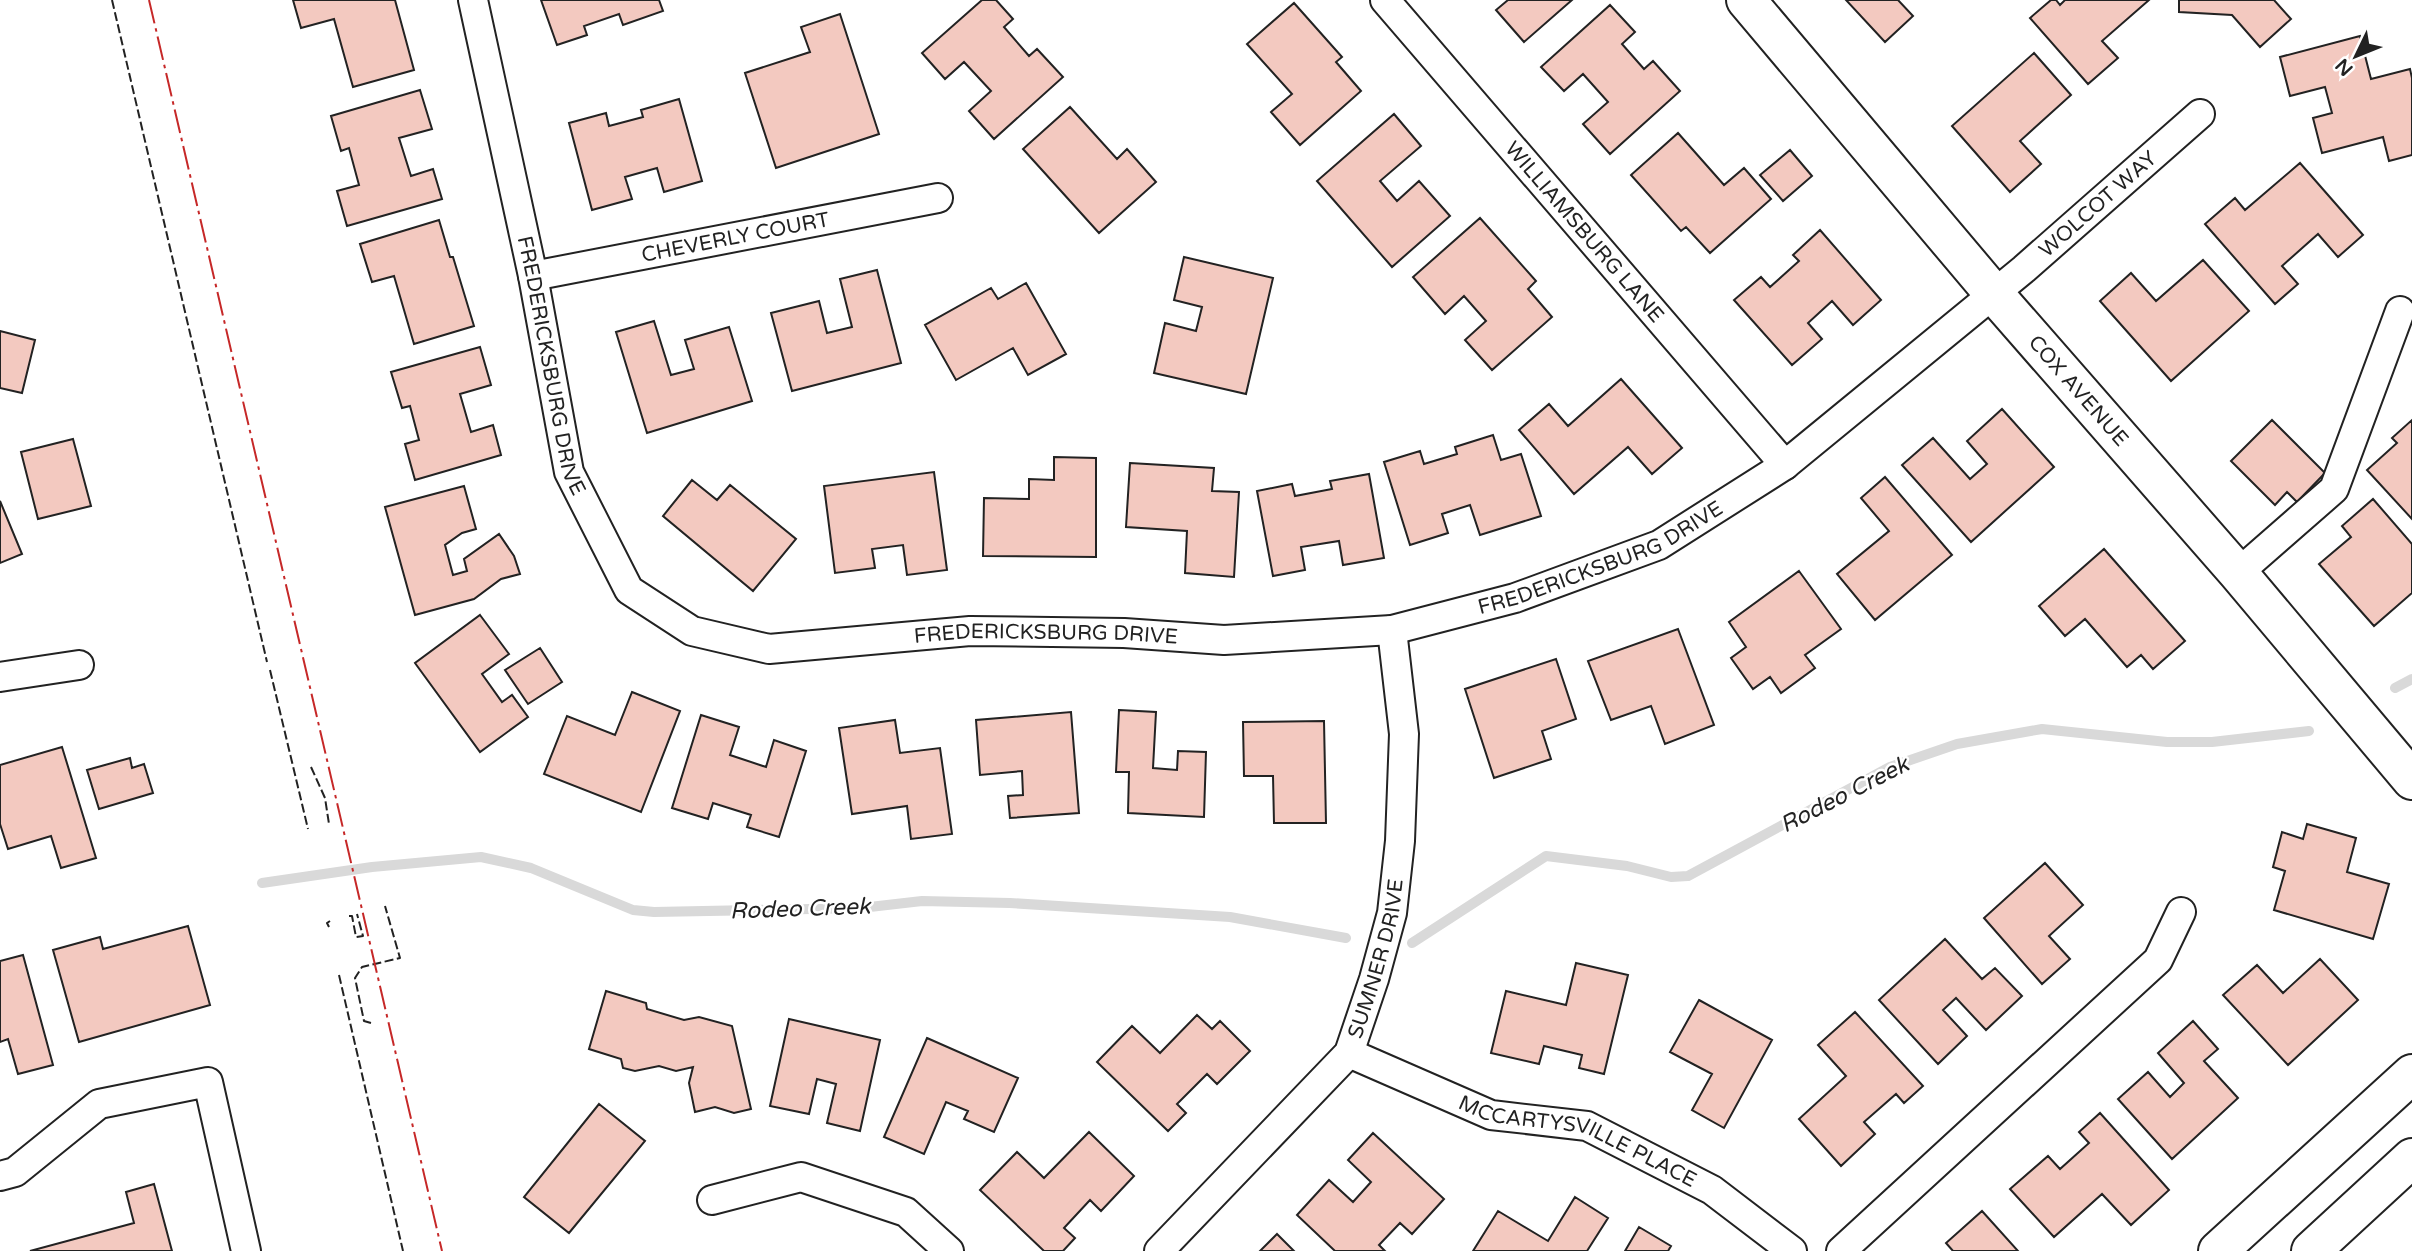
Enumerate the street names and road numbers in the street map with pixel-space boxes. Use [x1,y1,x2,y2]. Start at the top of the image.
street label: WILLIAMSBURG LANE [1499,137,1669,328]
street label: WOLCOT WAY [2034,146,2162,263]
street label: CHEVERLY COURT [639,207,832,268]
street label: FREDERICKSBURG DRIVE [512,234,591,500]
street label: COX AVENUE [2023,330,2133,452]
street label: FREDERICKSBURG DRIVE [1475,496,1728,620]
street label: FREDERICKSBURG DRIVE [913,619,1179,650]
street label: SUMNER DRIVE [1343,878,1409,1042]
street label: MCCARTYSVILLE PLACE [1455,1090,1701,1193]

